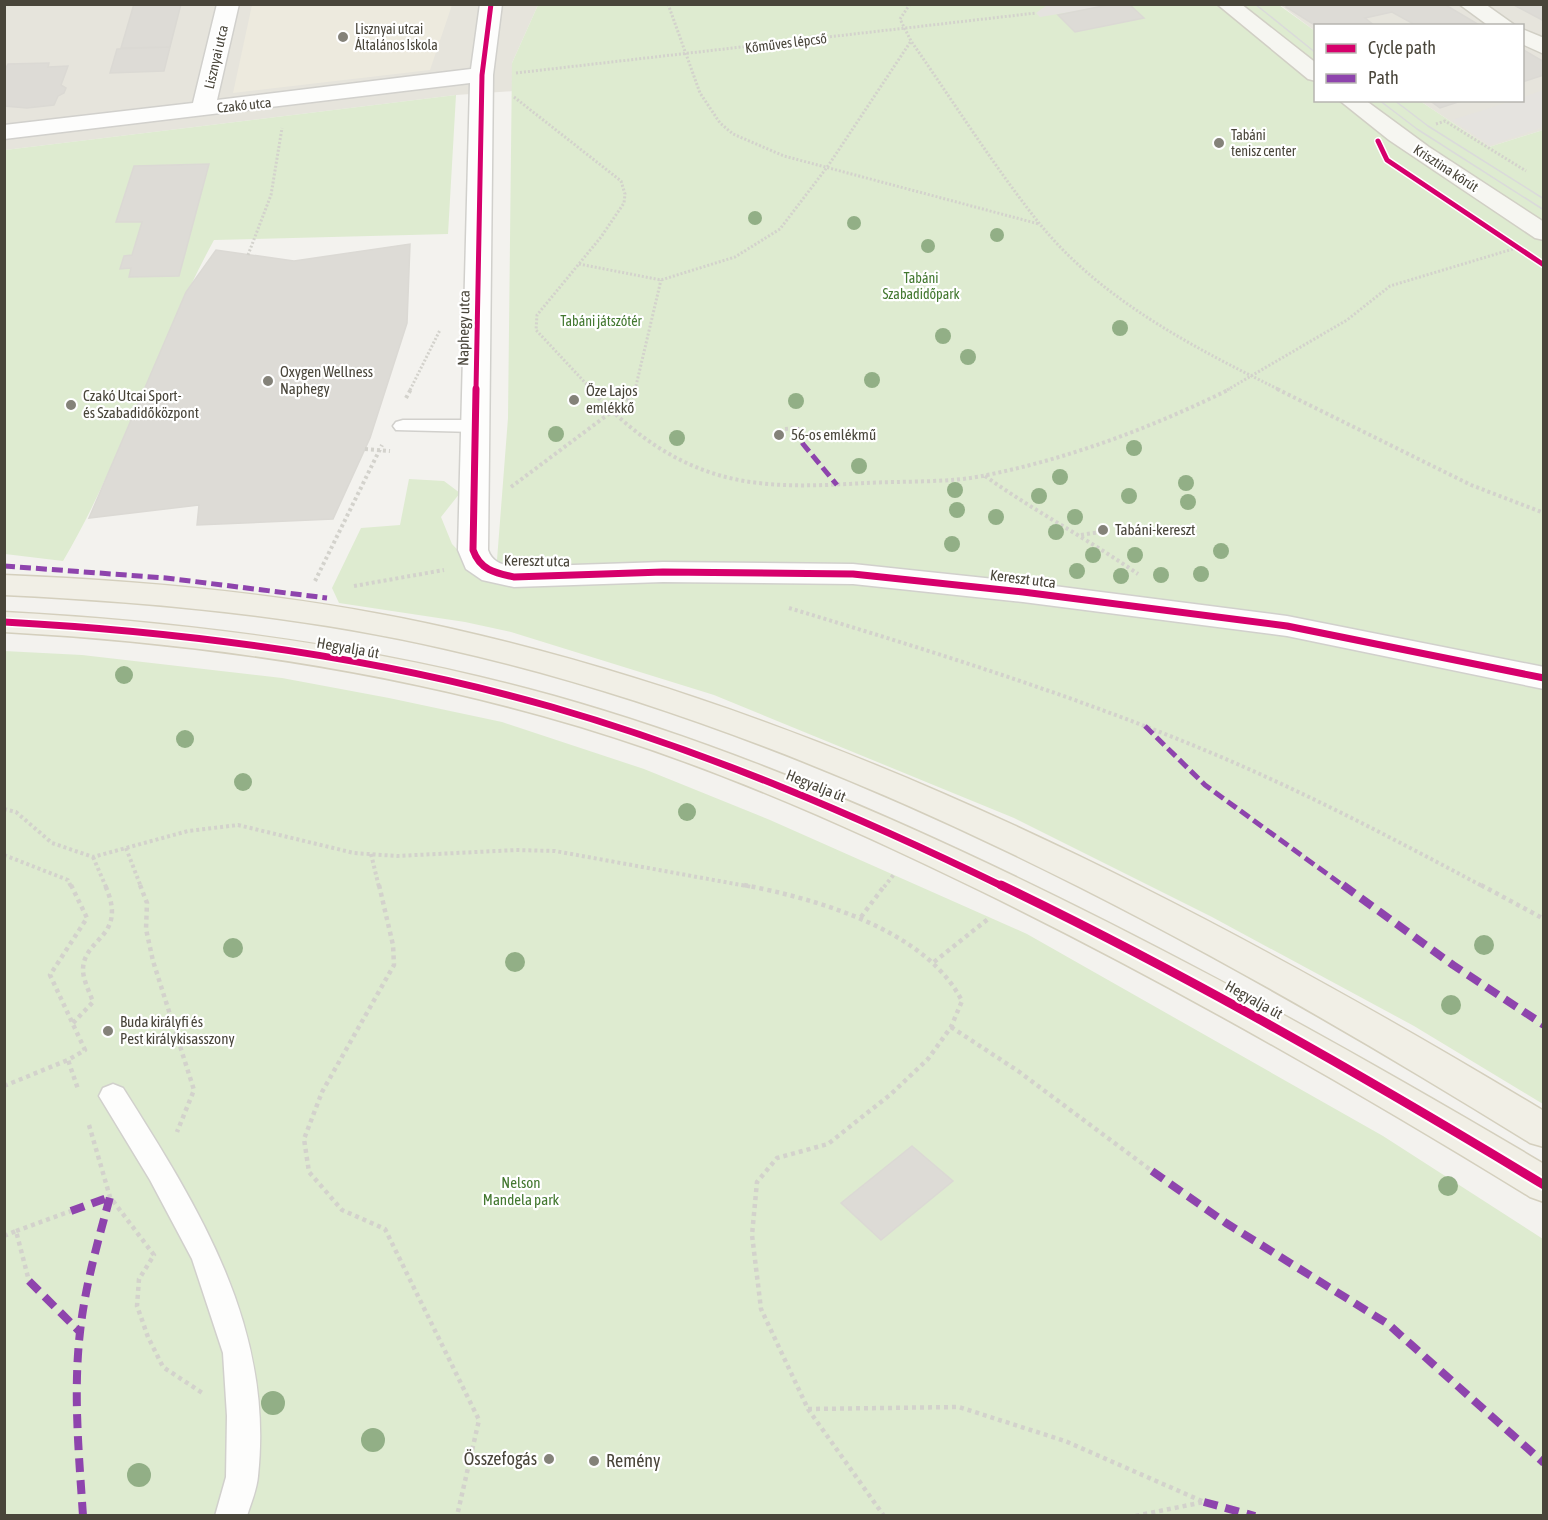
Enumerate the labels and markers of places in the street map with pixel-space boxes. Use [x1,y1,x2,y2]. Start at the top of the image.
place label: Lisznyai utcai Általános Iskola [355,21,438,53]
marker: Lisznyai utcai Általános Iskola [336,30,350,44]
place label: Tabáni tenisz center [1231,127,1297,159]
marker: Tabáni tenisz center [1212,136,1226,150]
place label: Oxygen Wellness Naphegy [280,363,373,397]
marker: Oxygen Wellness Naphegy [261,374,275,388]
place label: Őze Lajos emlékkő [586,382,637,416]
place label: Czakó Utcai Sport- és Szabadidőközpont [83,387,199,421]
marker: Őze Lajos emlékkő [567,393,581,407]
marker: Czakó Utcai Sport- és Szabadidőközpont [64,398,78,412]
place label: 56-os emlékmű [791,426,876,443]
marker: 56-os emlékmű [772,428,786,442]
place label: Tabáni-kereszt [1115,521,1195,538]
marker: Tabáni-kereszt [1096,523,1110,537]
place label: Buda királyfi és Pest királykisasszony [120,1013,235,1047]
marker: Buda királyfi és Pest királykisasszony [101,1024,115,1038]
place label: Összefogás [464,1448,537,1469]
place label: Remény [606,1450,660,1471]
marker: Összefogás [542,1452,556,1466]
marker: Remény [587,1454,601,1468]

